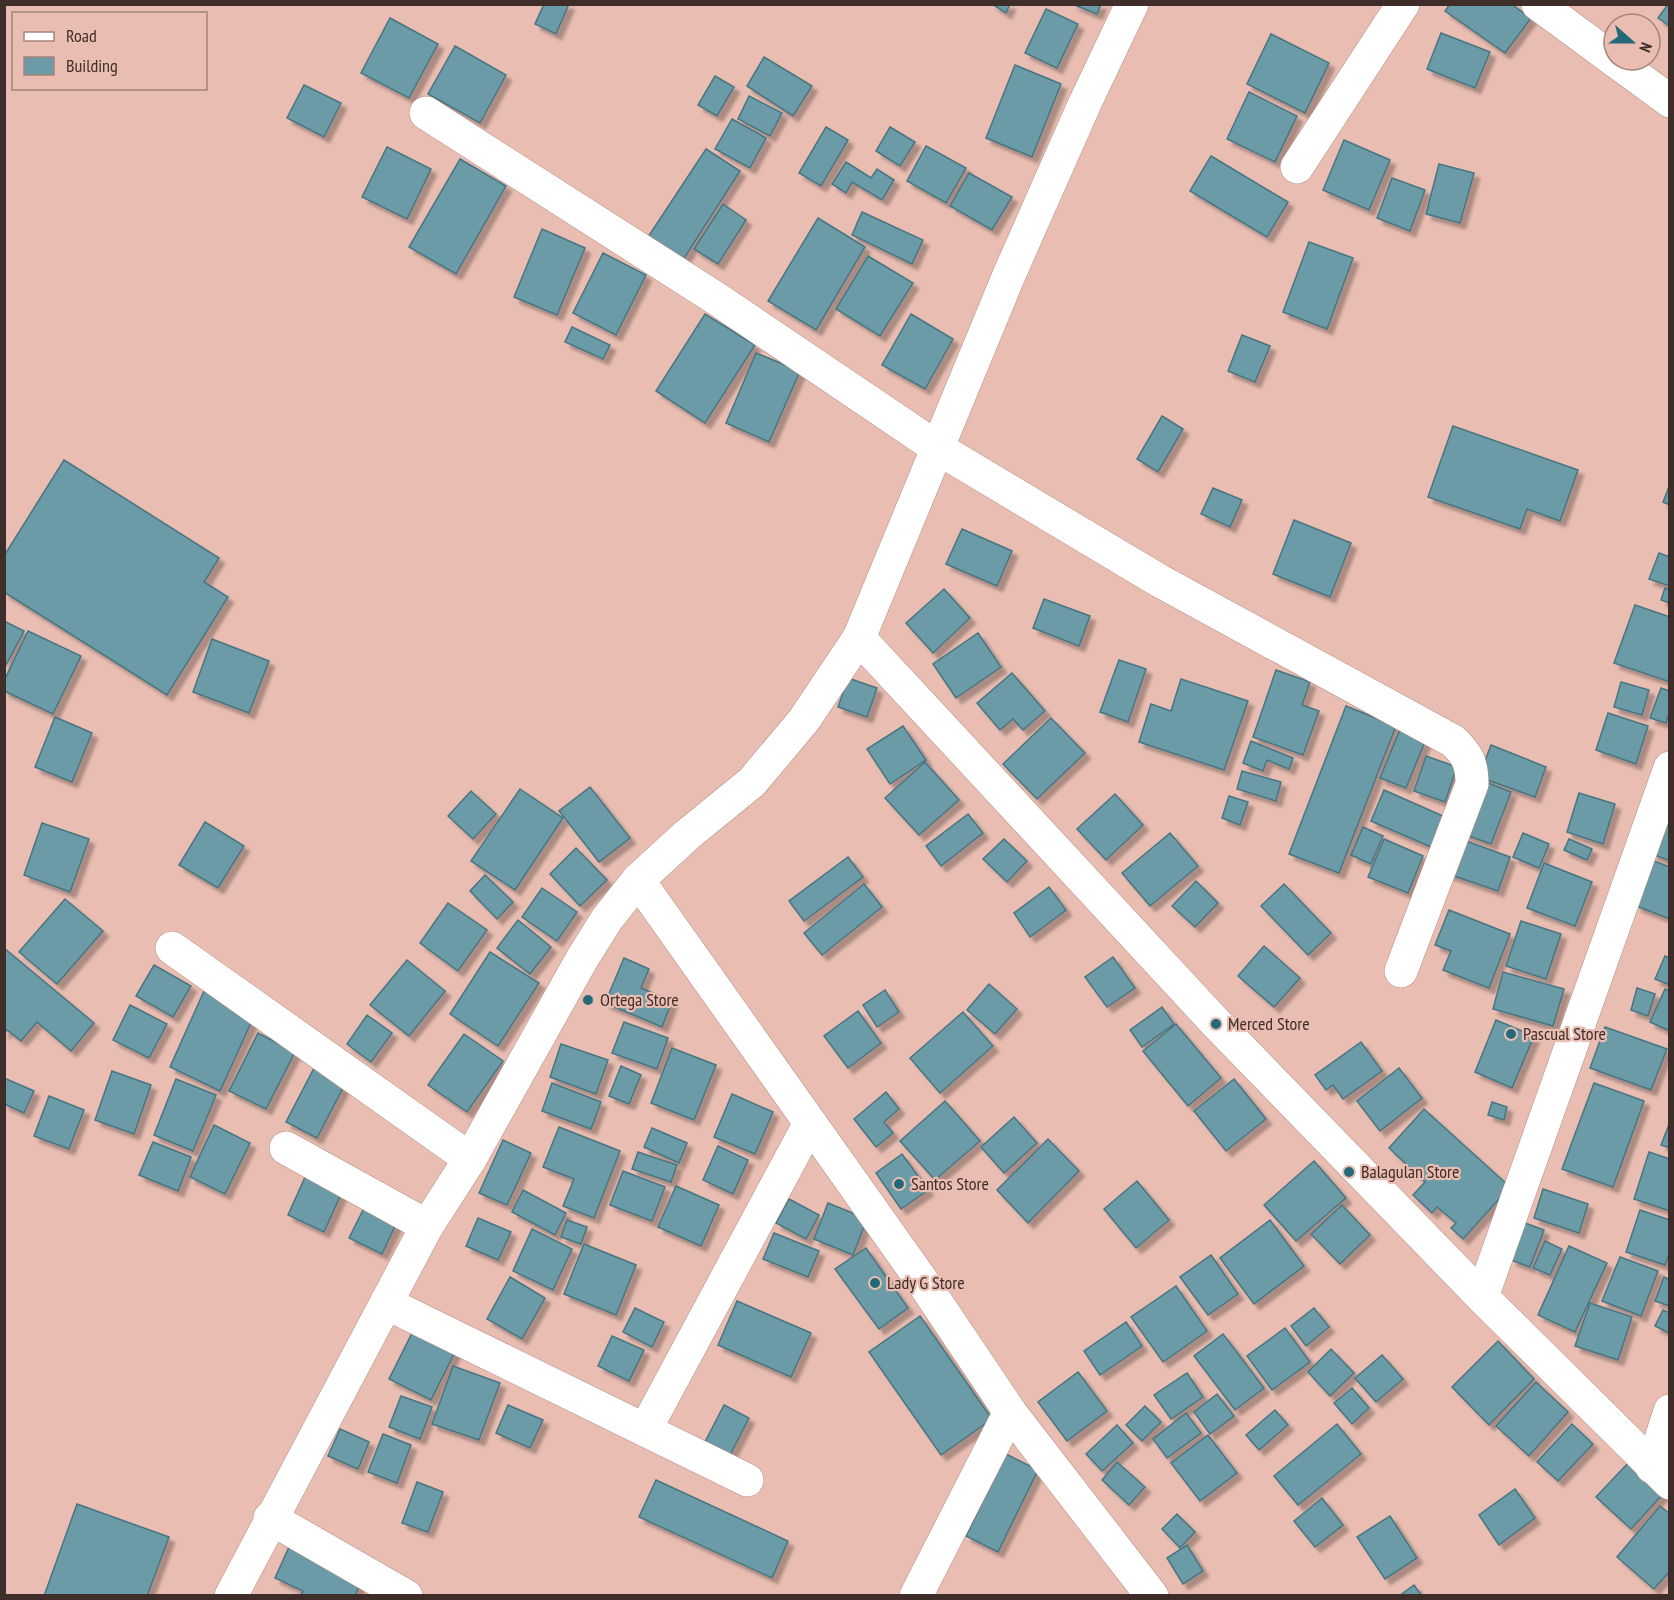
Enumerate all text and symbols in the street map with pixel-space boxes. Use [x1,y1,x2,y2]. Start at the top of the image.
legend [12,12,207,90]
north arrow [1602,12,1662,72]
text: Road [66,24,97,47]
text: N [1635,40,1657,55]
text: Building [66,54,118,77]
place label: Ortega Store [600,988,679,1011]
marker: Ortega Store [581,993,595,1007]
place label: Merced Store [1228,1012,1310,1035]
marker: Merced Store [1209,1017,1223,1031]
place label: Pascual Store [1523,1022,1606,1045]
marker: Pascual Store [1504,1027,1518,1041]
place label: Balagulan Store [1361,1160,1459,1183]
marker: Balagulan Store [1342,1165,1356,1179]
place label: Santos Store [911,1172,989,1195]
marker: Santos Store [892,1177,906,1191]
place label: Lady G Store [887,1271,965,1294]
marker: Lady G Store [868,1276,882,1290]

